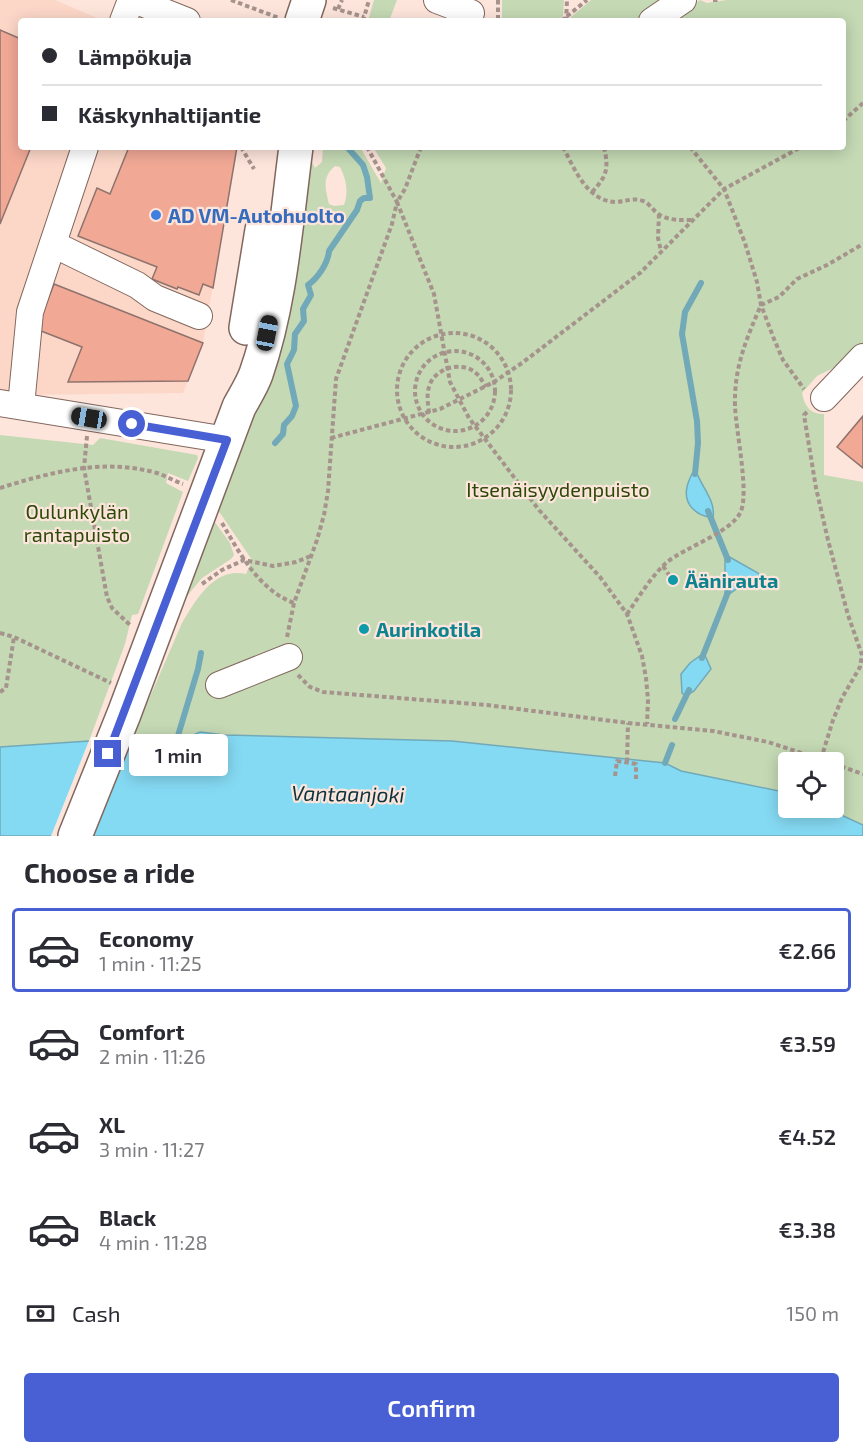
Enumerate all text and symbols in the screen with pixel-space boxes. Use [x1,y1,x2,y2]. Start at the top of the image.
text: Lämpökuja [78,43,192,69]
text: Käskynhaltijantie [78,101,261,127]
place label: AD VM-Autohuolto [168,203,345,227]
marker: AD VM-Autohuolto [149,208,163,222]
car [255,314,279,352]
car [70,406,108,430]
route start [118,410,145,437]
park label: Itsenäisyydenpuisto [466,477,650,501]
park label: Oulunkylän rantapuisto [24,499,130,546]
place label: Äänirauta [685,568,778,592]
marker: Äänirauta [666,573,680,587]
place label: Aurinkotila [376,617,481,641]
marker: Aurinkotila [357,622,371,636]
callout: 1 min [129,733,228,775]
route end [94,740,121,767]
text: 1 min [155,743,202,767]
map controls [778,752,844,818]
button: locate [778,752,844,818]
water label: Vantaanjoki [291,780,405,807]
text: Choose a ride [24,856,195,888]
icon: car [27,923,81,977]
text: Economy [99,925,194,951]
text: €2.66 [778,937,836,963]
text: 1 min · 11:25 [99,951,202,975]
icon: car [27,1016,81,1070]
text: Comfort [99,1018,184,1044]
text: €3.59 [780,1030,836,1056]
text: 2 min · 11:26 [99,1044,206,1068]
icon: car [27,1109,81,1163]
text: XL [99,1111,125,1137]
text: €4.52 [778,1123,836,1149]
text: 3 min · 11:27 [99,1137,204,1161]
icon: car [27,1202,81,1256]
text: Black [99,1204,156,1230]
text: €3.38 [778,1216,836,1242]
text: 4 min · 11:28 [99,1230,208,1254]
icon: cash [24,1297,57,1330]
text: Cash [72,1300,121,1326]
text: 150 m [786,1301,839,1325]
button: Confirm [24,1373,839,1442]

